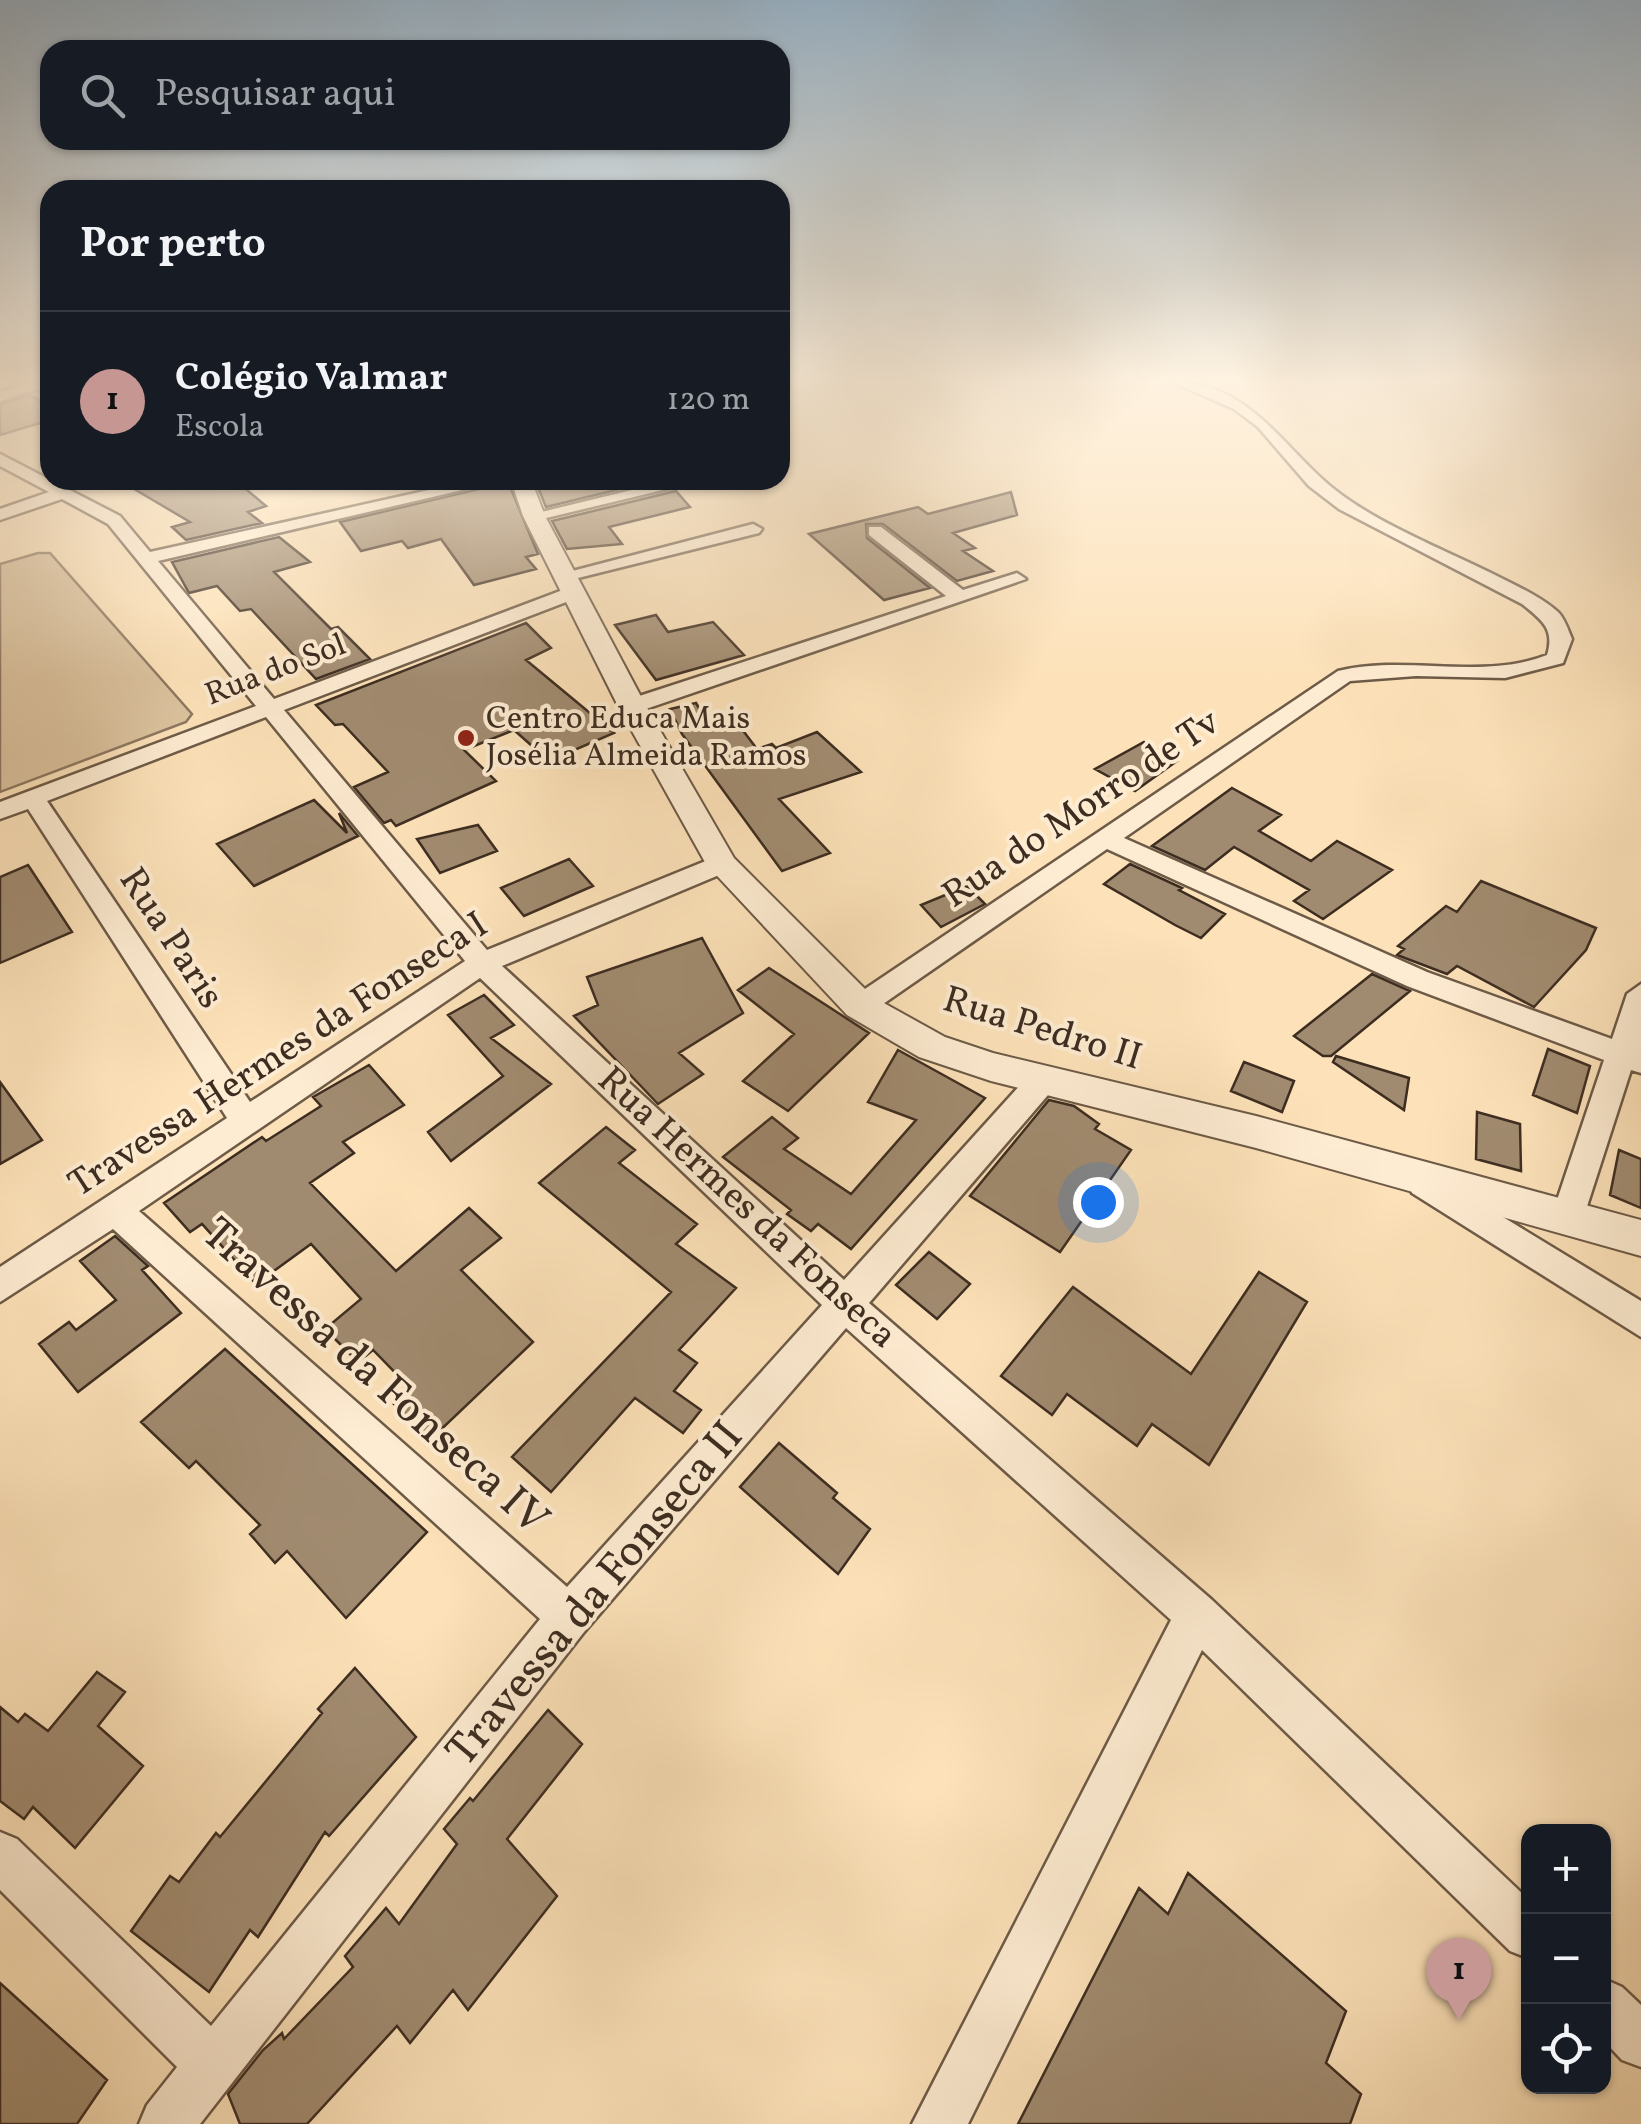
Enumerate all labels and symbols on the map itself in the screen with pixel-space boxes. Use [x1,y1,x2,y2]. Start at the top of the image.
street label: Rua do Sol [199,624,353,718]
street label: Rua do Morro de Tv [933,697,1231,923]
place label: Centro Educa Mais Josélia Almeida Ramos [486,698,806,779]
marker: Centro Educa Mais Josélia Almeida Ramos [455,727,477,749]
street label: Rua Paris [105,858,235,1020]
street label: Travessa Hermes da Fonseca I [59,900,499,1212]
street label: Rua Pedro II [936,975,1148,1085]
street label: Rua Hermes da Fonseca [584,1056,908,1362]
your location [1073,1177,1124,1228]
street label: Travessa da Fonseca IV [186,1205,562,1551]
street label: Travessa da Fonseca II [433,1409,759,1781]
pin: 1 [1426,1938,1492,2020]

